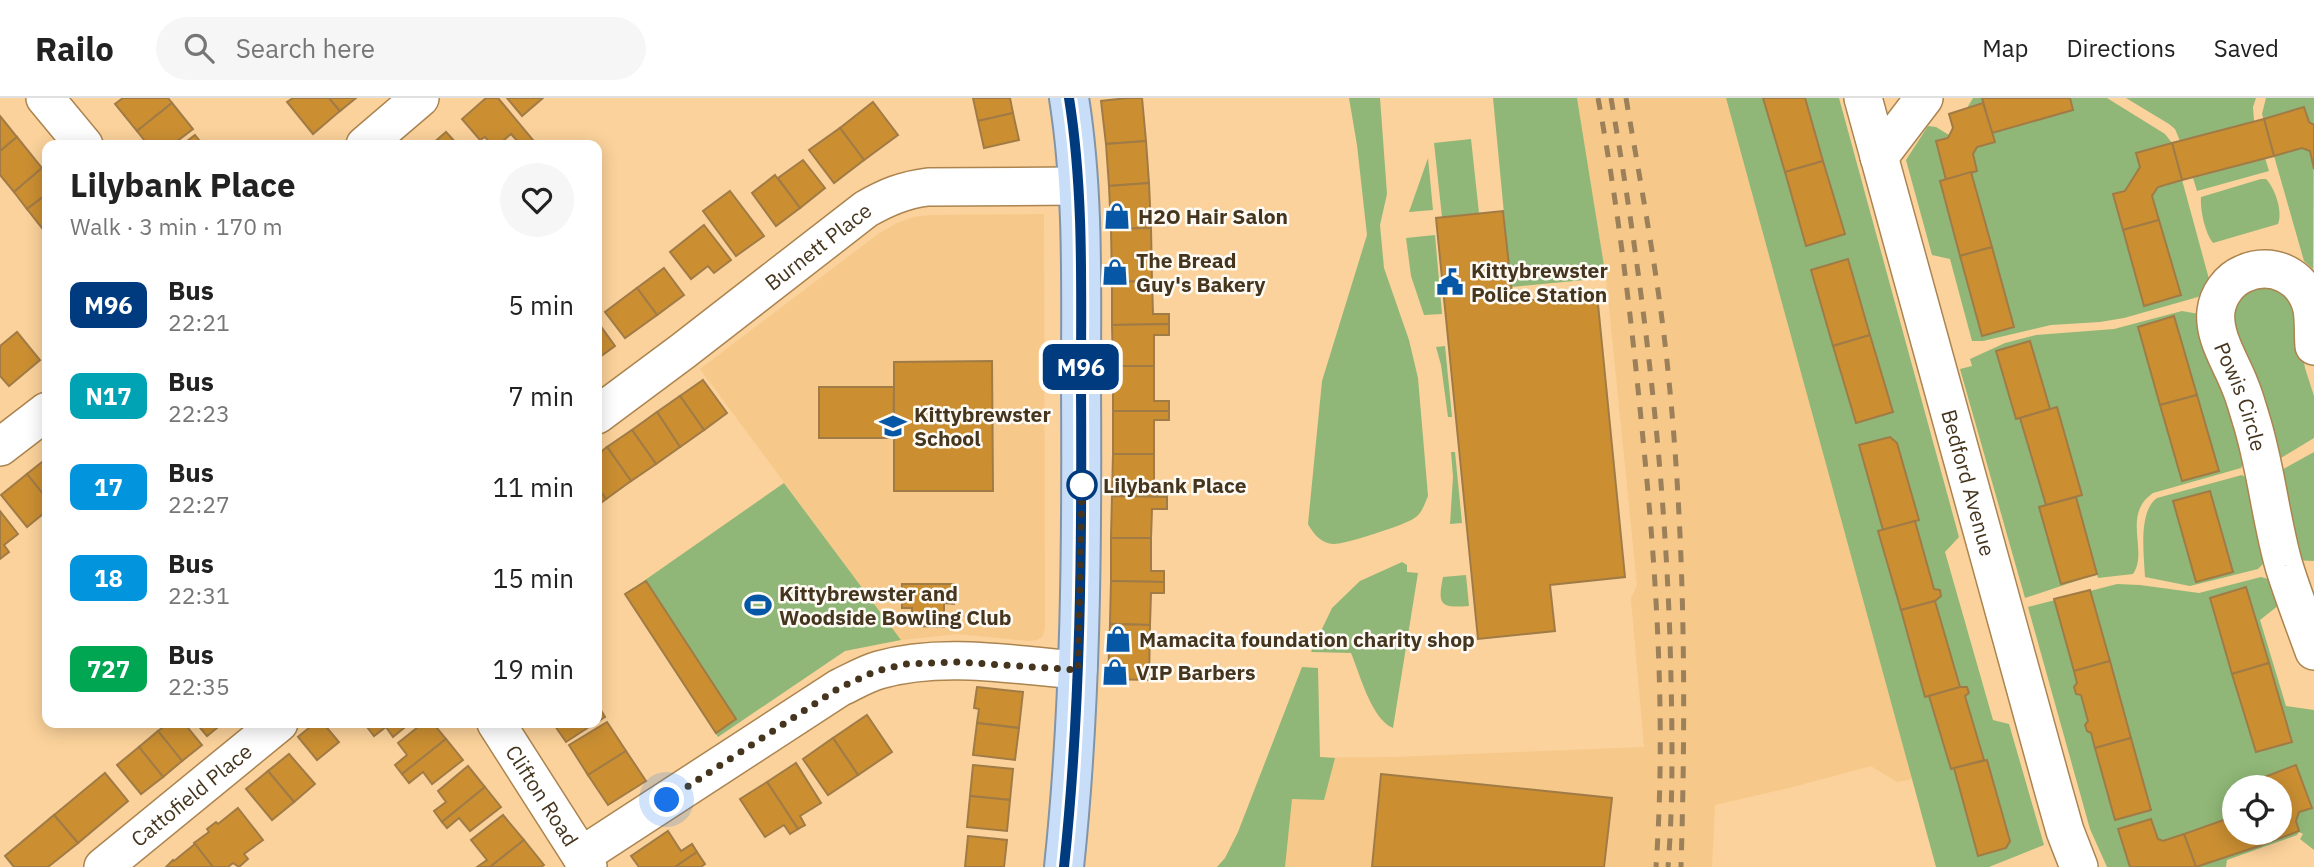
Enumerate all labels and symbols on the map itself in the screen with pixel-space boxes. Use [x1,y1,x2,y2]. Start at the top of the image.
street label: Burnett Place [759,196,877,297]
shop icon: H2O Hair Salon [1102,201,1132,231]
place label: H2O Hair Salon [1138,202,1288,230]
place label: The Bread Guy's Bakery [1136,246,1266,298]
place label: Kittybrewster Police Station [1471,256,1608,308]
shop icon: The Bread Guy's Bakery [1100,257,1130,287]
public building icon: Kittybrewster Police Station [1435,267,1465,297]
street label: Powis Circle [2208,338,2273,454]
line badge: M96 [1041,344,1121,390]
place label: Kittybrewster School [914,400,1051,452]
street label: Bedford Avenue [1935,406,2002,559]
school or university icon: Kittybrewster School [878,411,908,441]
marker: Lilybank Place [1067,470,1097,500]
place label: Lilybank Place [1103,471,1247,499]
place label: Kittybrewster and Woodside Bowling Club [779,579,1012,631]
sports icon: Kittybrewster and Woodside Bowling Club [743,590,773,620]
shop icon: Mamacita foundation charity shop [1103,624,1133,654]
place label: Mamacita foundation charity shop [1139,625,1475,653]
shop icon: VIP Barbers [1100,657,1130,687]
place label: VIP Barbers [1136,658,1256,686]
street label: Cattofield Place [125,737,258,853]
street label: Clifton Road [500,739,585,852]
your location [649,782,684,817]

